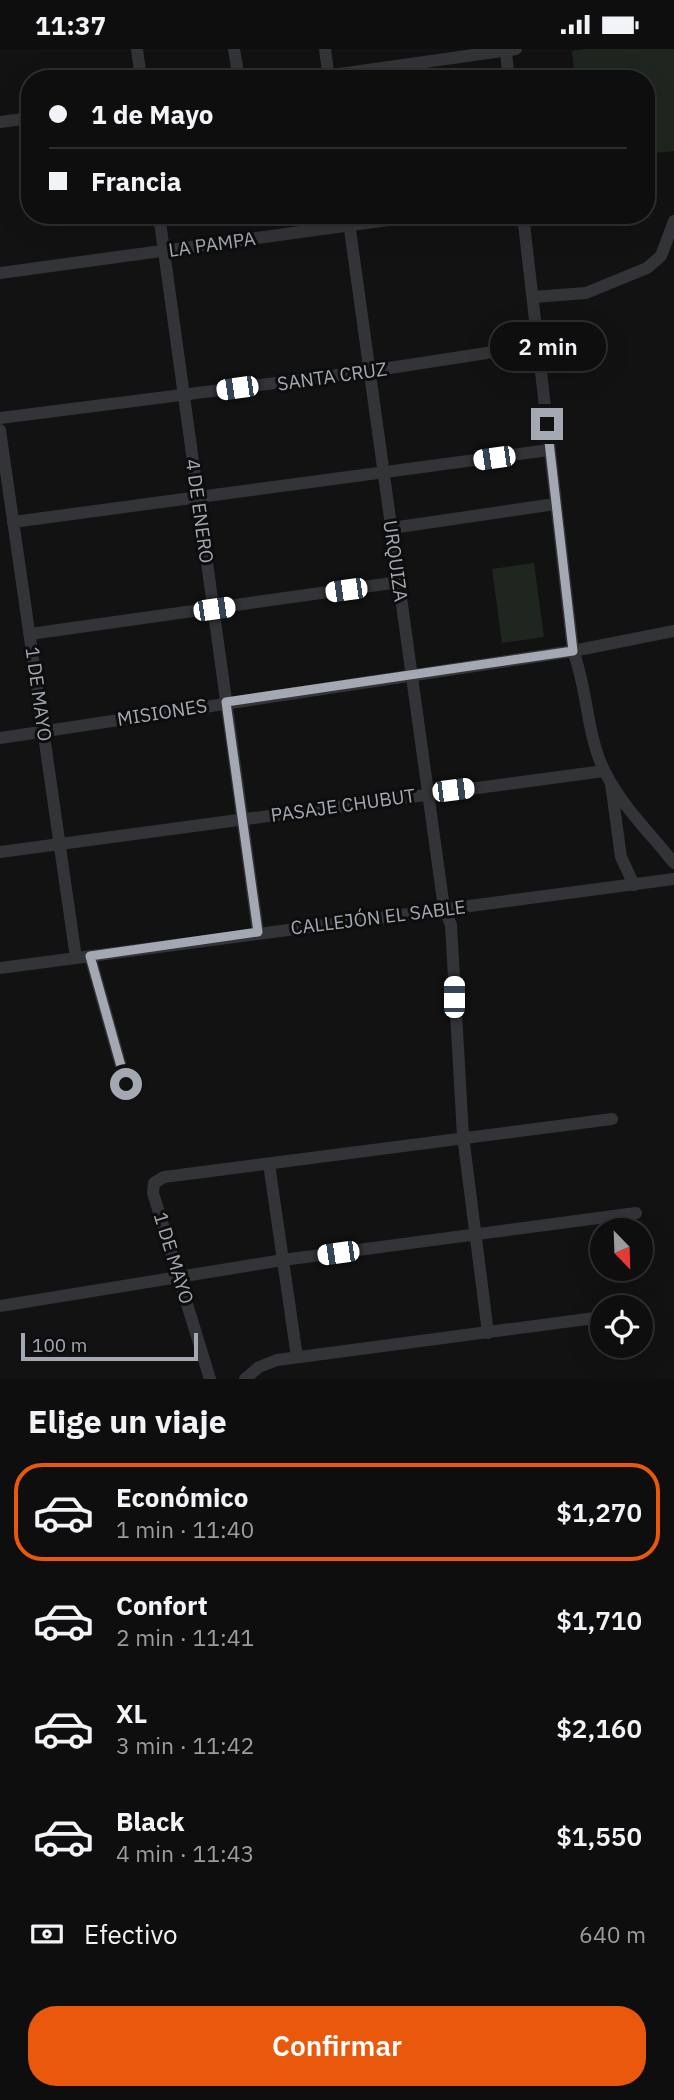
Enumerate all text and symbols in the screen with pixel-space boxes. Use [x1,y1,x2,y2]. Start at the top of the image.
text: 11:37 [35,8,106,42]
text: 1 de Mayo [91,97,214,131]
text: Francia [91,164,182,198]
street label: LA PAMPA [167,226,257,262]
callout: 2 min [489,323,605,371]
text: 2 min [518,331,578,361]
street label: SANTA CRUZ [276,356,388,396]
car [215,375,260,401]
route end [531,408,563,440]
car [472,445,517,471]
street label: 4 DE ENERO [181,457,219,565]
street label: URQUIZA [378,519,414,603]
car [324,577,369,603]
car [192,596,237,622]
street label: 1 DE MAYO [21,645,57,743]
street label: MISIONES [115,693,209,731]
car [431,777,476,803]
street label: PASAJE CHUBUT [269,783,417,827]
street label: CALLEJÓN EL SABLE [289,894,467,940]
car [444,976,465,1018]
route start [110,1068,142,1100]
street label: 1 DE MAYO [149,1209,199,1307]
north arrow [590,1218,653,1281]
map controls [590,1218,653,1358]
car [316,1240,361,1266]
button: locate [590,1295,653,1358]
scale bar [21,1330,198,1362]
text: 100 m [32,1333,87,1357]
text: Elige un viaje [28,1400,227,1442]
text: Económico [116,1480,248,1514]
icon: car [32,1481,95,1544]
text: $1,270 [556,1495,642,1529]
text: 1 min · 11:40 [116,1514,254,1544]
text: Confort [116,1588,208,1622]
icon: car [32,1589,95,1652]
text: $1,710 [556,1603,642,1637]
text: 2 min · 11:41 [116,1622,254,1652]
text: XL [116,1696,147,1730]
icon: car [32,1697,95,1760]
text: $2,160 [556,1711,642,1745]
text: 3 min · 11:42 [116,1730,254,1760]
text: Black [116,1804,184,1838]
icon: car [32,1805,95,1868]
text: $1,550 [556,1819,642,1853]
text: 4 min · 11:43 [116,1838,254,1868]
icon: cash [28,1915,66,1953]
text: Efectivo [84,1917,178,1951]
text: 640 m [579,1919,646,1949]
button: Confirmar [28,2006,646,2086]

